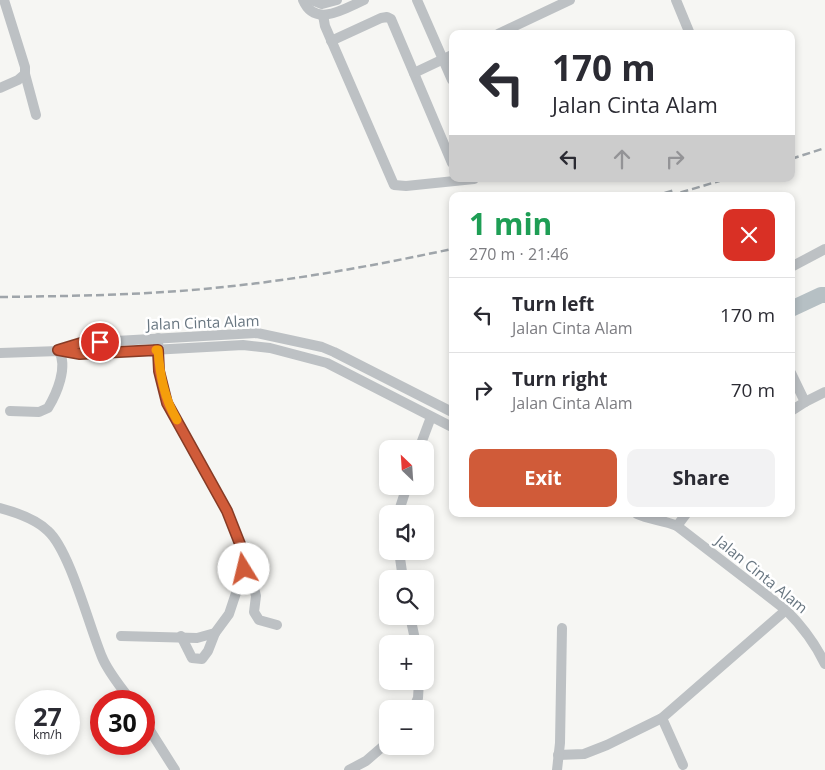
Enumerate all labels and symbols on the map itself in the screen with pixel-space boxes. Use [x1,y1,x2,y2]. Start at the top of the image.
street label: Jalan Cinta Alam [144,310,260,334]
pin [79,321,121,363]
north arrow [379,440,434,495]
street label: Jalan Cinta Alam [710,529,812,617]
position arrow [217,542,269,594]
speed limit sign: 30 [90,690,155,755]

